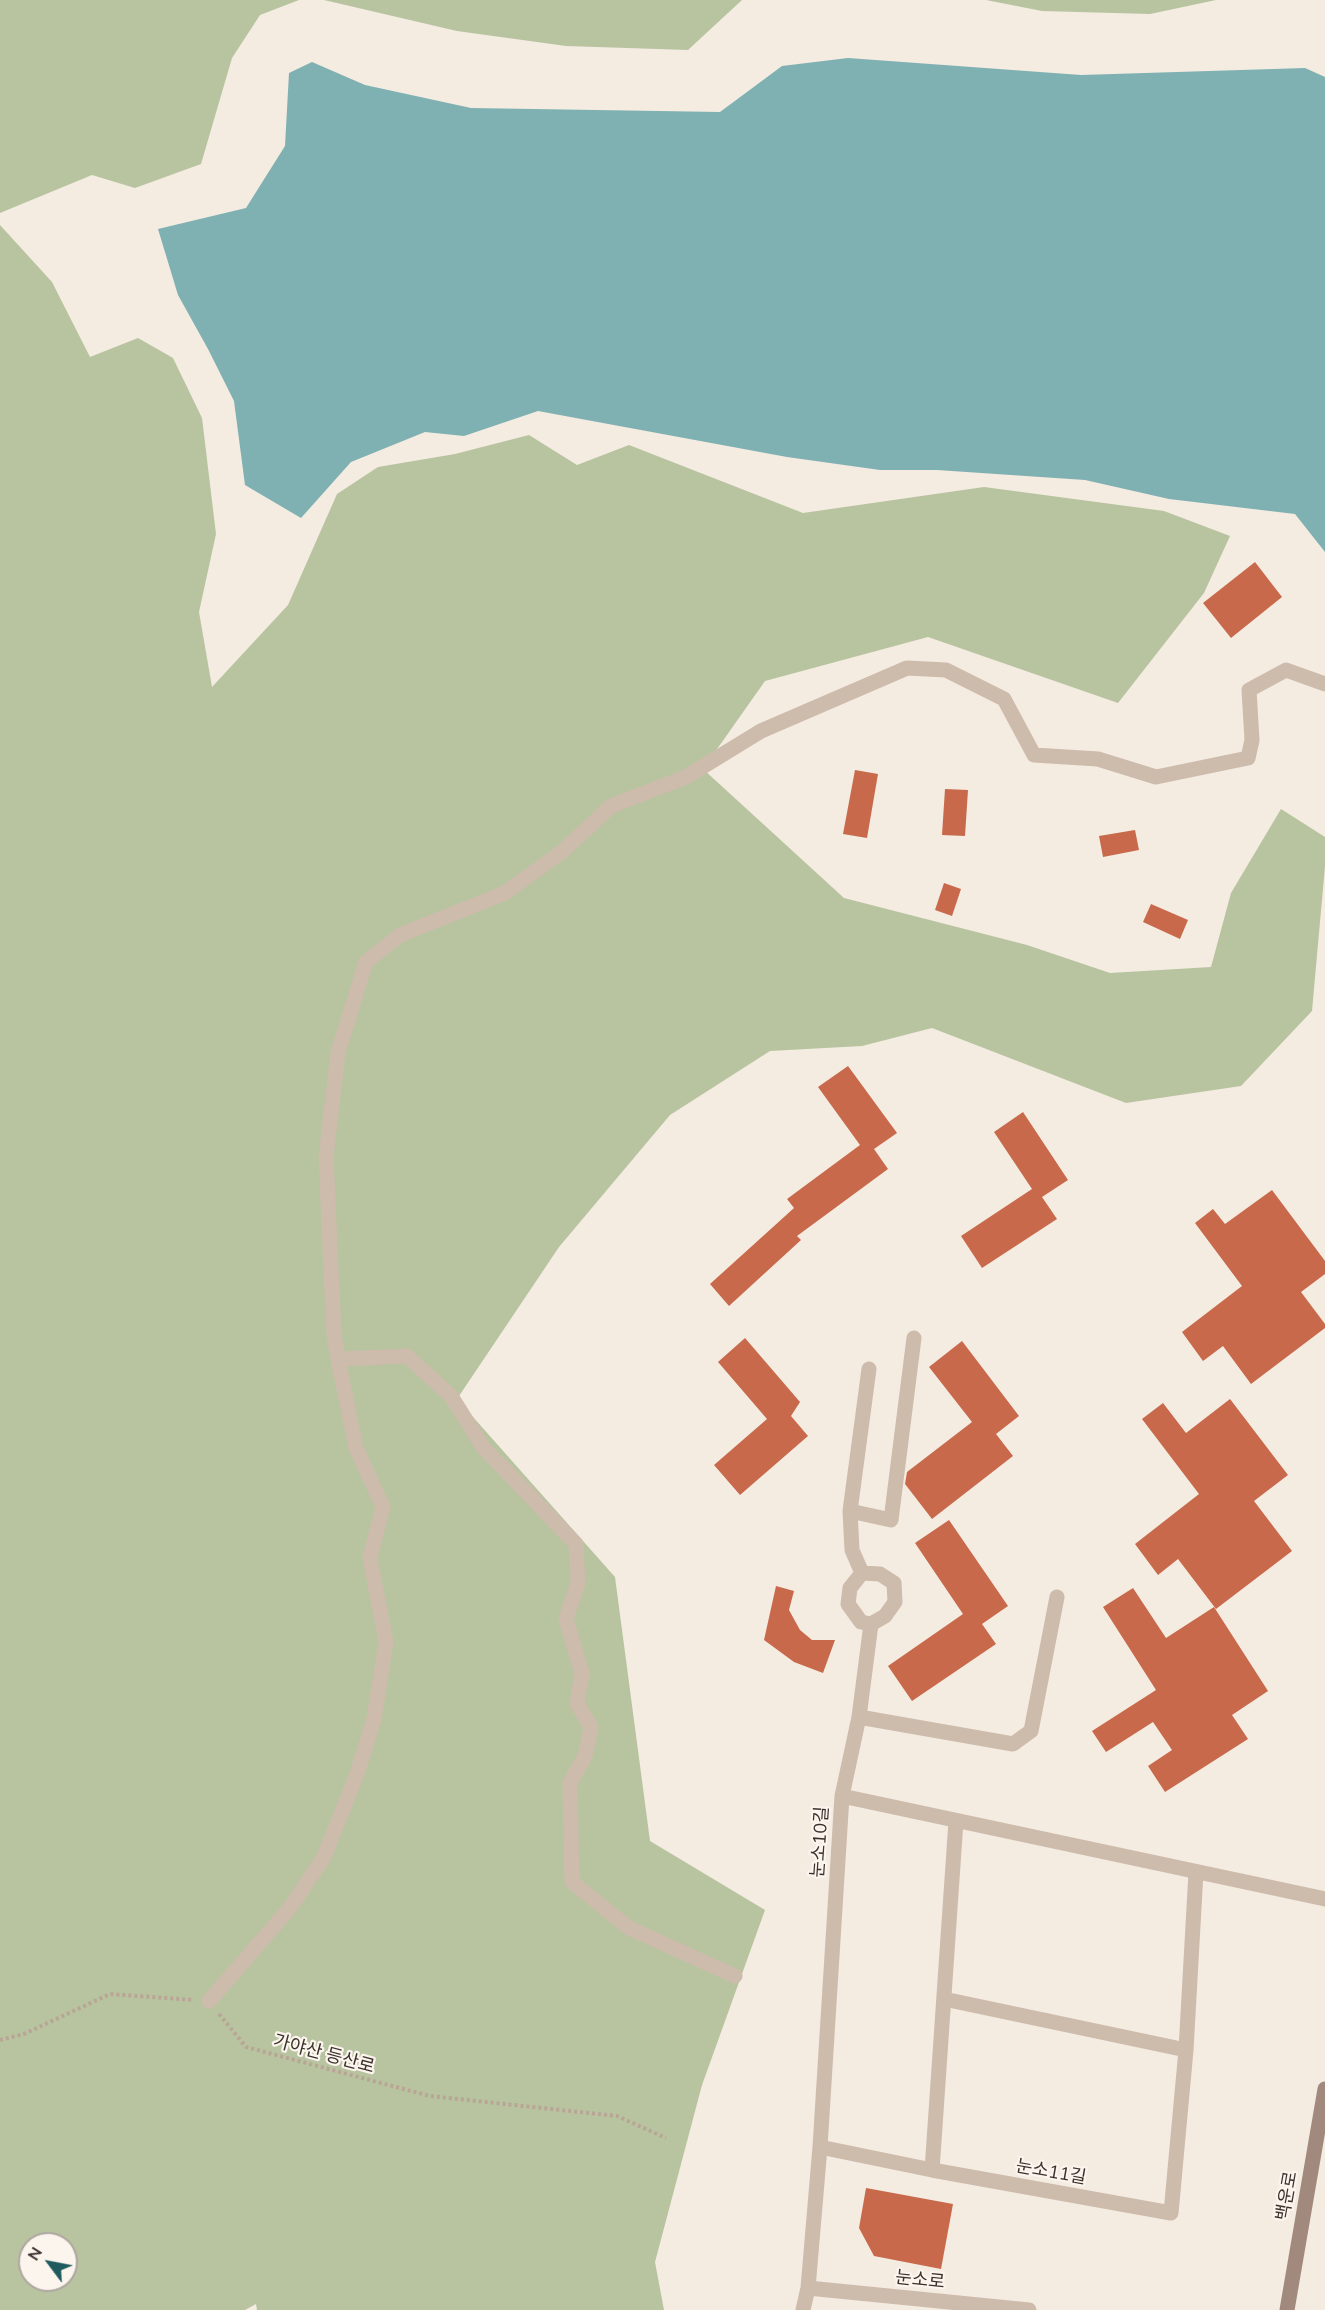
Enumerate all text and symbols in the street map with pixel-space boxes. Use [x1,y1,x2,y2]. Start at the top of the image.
street label: 눈소10길 [807,1806,833,1878]
street label: 가야산 등산로 [271,2030,377,2078]
street label: 눈소11길 [1014,2155,1088,2189]
street label: 백운로 [1272,2170,1302,2222]
north arrow [18,2232,78,2292]
text: N [23,2243,46,2264]
street label: 눈소로 [894,2267,946,2293]

